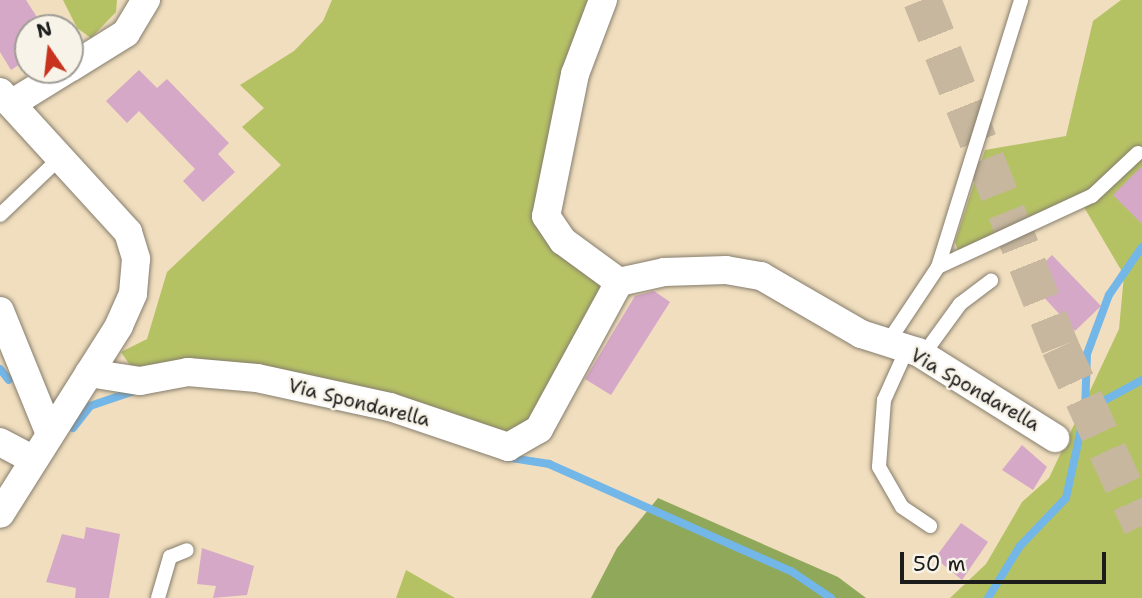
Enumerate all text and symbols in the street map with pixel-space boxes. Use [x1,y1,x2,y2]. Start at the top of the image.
north arrow [14,14,84,84]
text: N [34,16,55,44]
street label: Via Spondarella [906,344,1044,436]
street label: Via Spondarella [286,374,432,432]
scale bar [904,538,1110,582]
text: 50 m [913,550,966,578]

